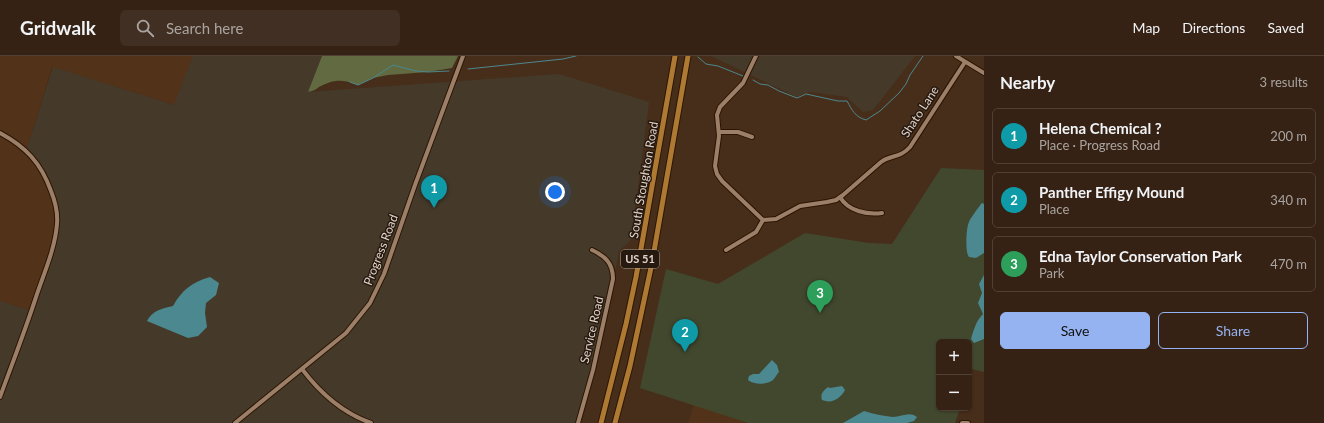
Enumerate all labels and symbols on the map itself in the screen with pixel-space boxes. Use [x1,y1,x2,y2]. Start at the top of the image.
street label: Shato Lane [897,83,942,140]
street label: South Stoughton Road [626,120,661,239]
pin: 1 [421,175,447,208]
your location [545,182,565,202]
street label: Progress Road [360,212,401,287]
road number: US 51 [621,250,659,268]
pin: 3 [807,280,833,313]
street label: Service Road [577,295,606,365]
pin: 2 [672,319,698,352]

